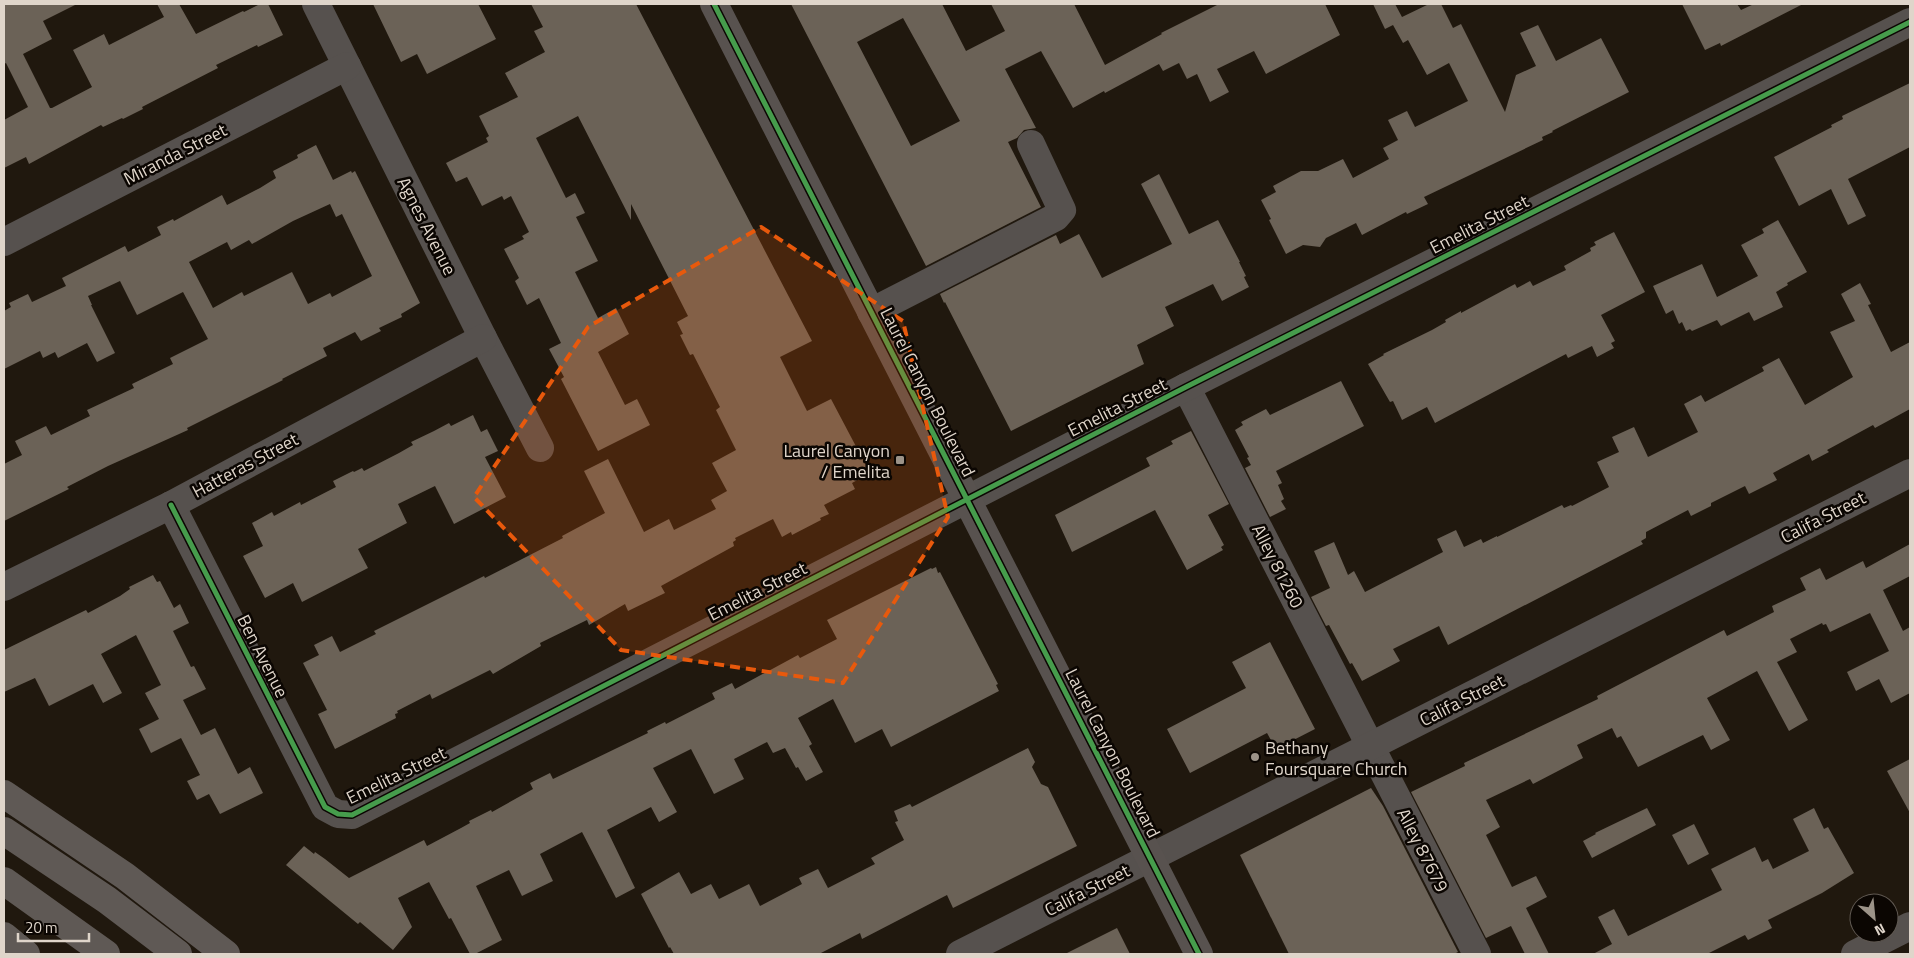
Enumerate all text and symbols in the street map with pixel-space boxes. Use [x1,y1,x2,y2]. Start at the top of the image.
street label: Miranda Street [119,116,232,192]
street label: Agnes Avenue [391,172,463,280]
street label: Emelita Street [1425,187,1534,261]
street label: Laurel Canyon Boulevard [874,303,982,481]
street label: Emelita Street [1063,370,1172,444]
street label: Hatteras Street [187,425,304,504]
place label: Laurel Canyon / Emelita [783,437,890,485]
marker: Laurel Canyon / Emelita [894,454,906,466]
street label: Califa Street [1776,484,1871,550]
street label: Alley 81260 [1245,519,1311,613]
street label: Emelita Street [703,554,812,628]
street label: Ben Avenue [231,610,295,702]
street label: Laurel Canyon Boulevard [1059,664,1167,842]
street label: Califa Street [1415,667,1510,733]
place label: Bethany Foursquare Church [1265,734,1408,782]
street label: Emelita Street [342,739,451,811]
marker: Bethany Foursquare Church [1249,751,1261,763]
street label: Alley 87679 [1390,803,1456,897]
street label: Califa Street [1040,857,1135,923]
north arrow [1849,893,1899,943]
scale bar [18,910,89,942]
text: 20 m [25,916,58,939]
text: N [1871,918,1889,942]

